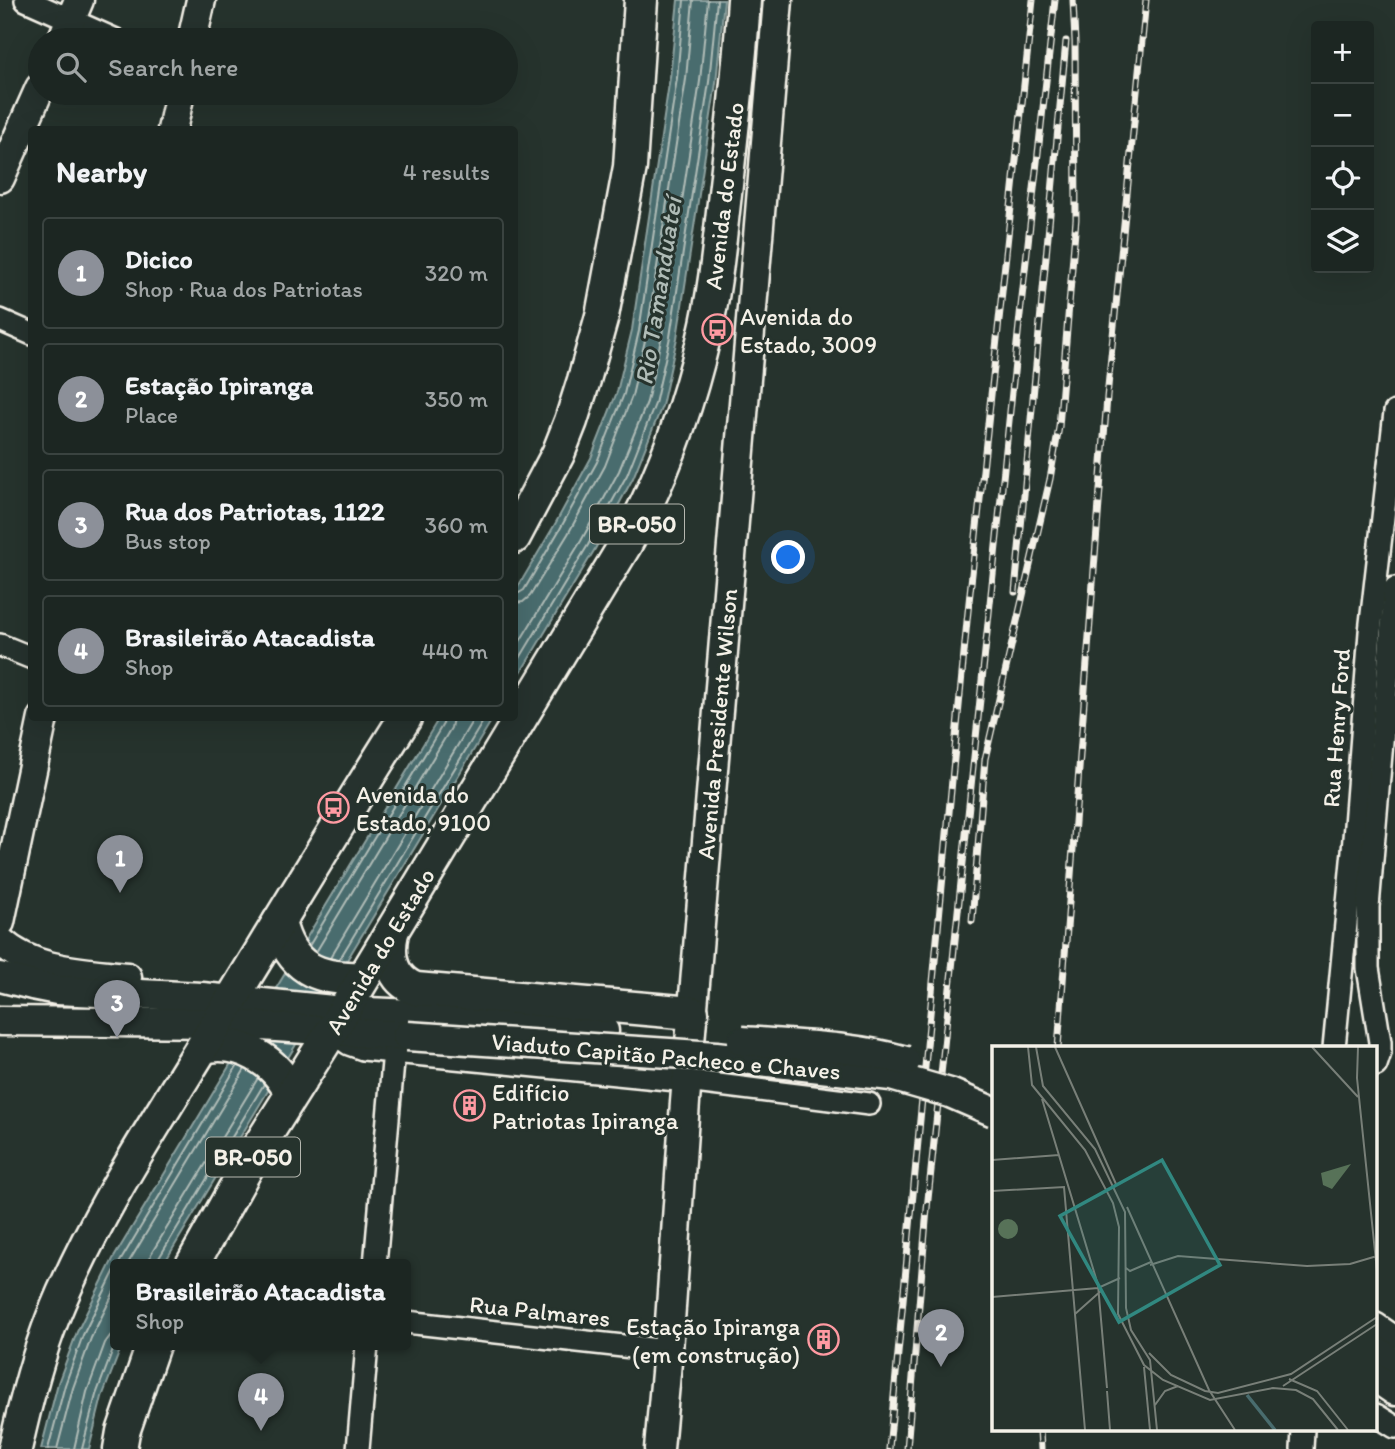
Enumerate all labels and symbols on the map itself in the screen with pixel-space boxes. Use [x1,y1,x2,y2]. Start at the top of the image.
street label: Avenida do Estado [698,101,750,291]
water label: Rio Tamanduateí [627,191,689,387]
place label: Avenida do Estado, 3009 [740,302,877,359]
bus stop icon: Avenida do Estado, 3009 [700,313,734,347]
road number: BR-050 [590,504,684,544]
your location [771,540,805,574]
street label: Avenida Presidente Wilson [691,587,743,861]
street label: Rua Henry Ford [1316,647,1356,809]
place label: Avenida do Estado, 9100 [356,780,491,837]
bus stop icon: Avenida do Estado, 9100 [316,791,350,825]
pin: 1 [97,835,143,893]
street label: Avenida do Estado [319,863,441,1039]
pin: 3 [94,980,140,1038]
street label: Viaduto Capitão Pacheco e Chaves [490,1026,842,1086]
inset map [992,1046,1378,1432]
place label: Edifício Patriotas Ipiranga [492,1078,679,1135]
building icon: Edifício Patriotas Ipiranga [452,1089,486,1123]
road number: BR-050 [206,1138,300,1176]
street label: Rua Palmares [468,1289,612,1333]
pin: 2 [918,1309,964,1367]
place label: Estação Ipiranga (em construção) [626,1312,800,1369]
building icon: Estação Ipiranga (em construção) [806,1323,840,1357]
pin: 4 [238,1373,284,1431]

